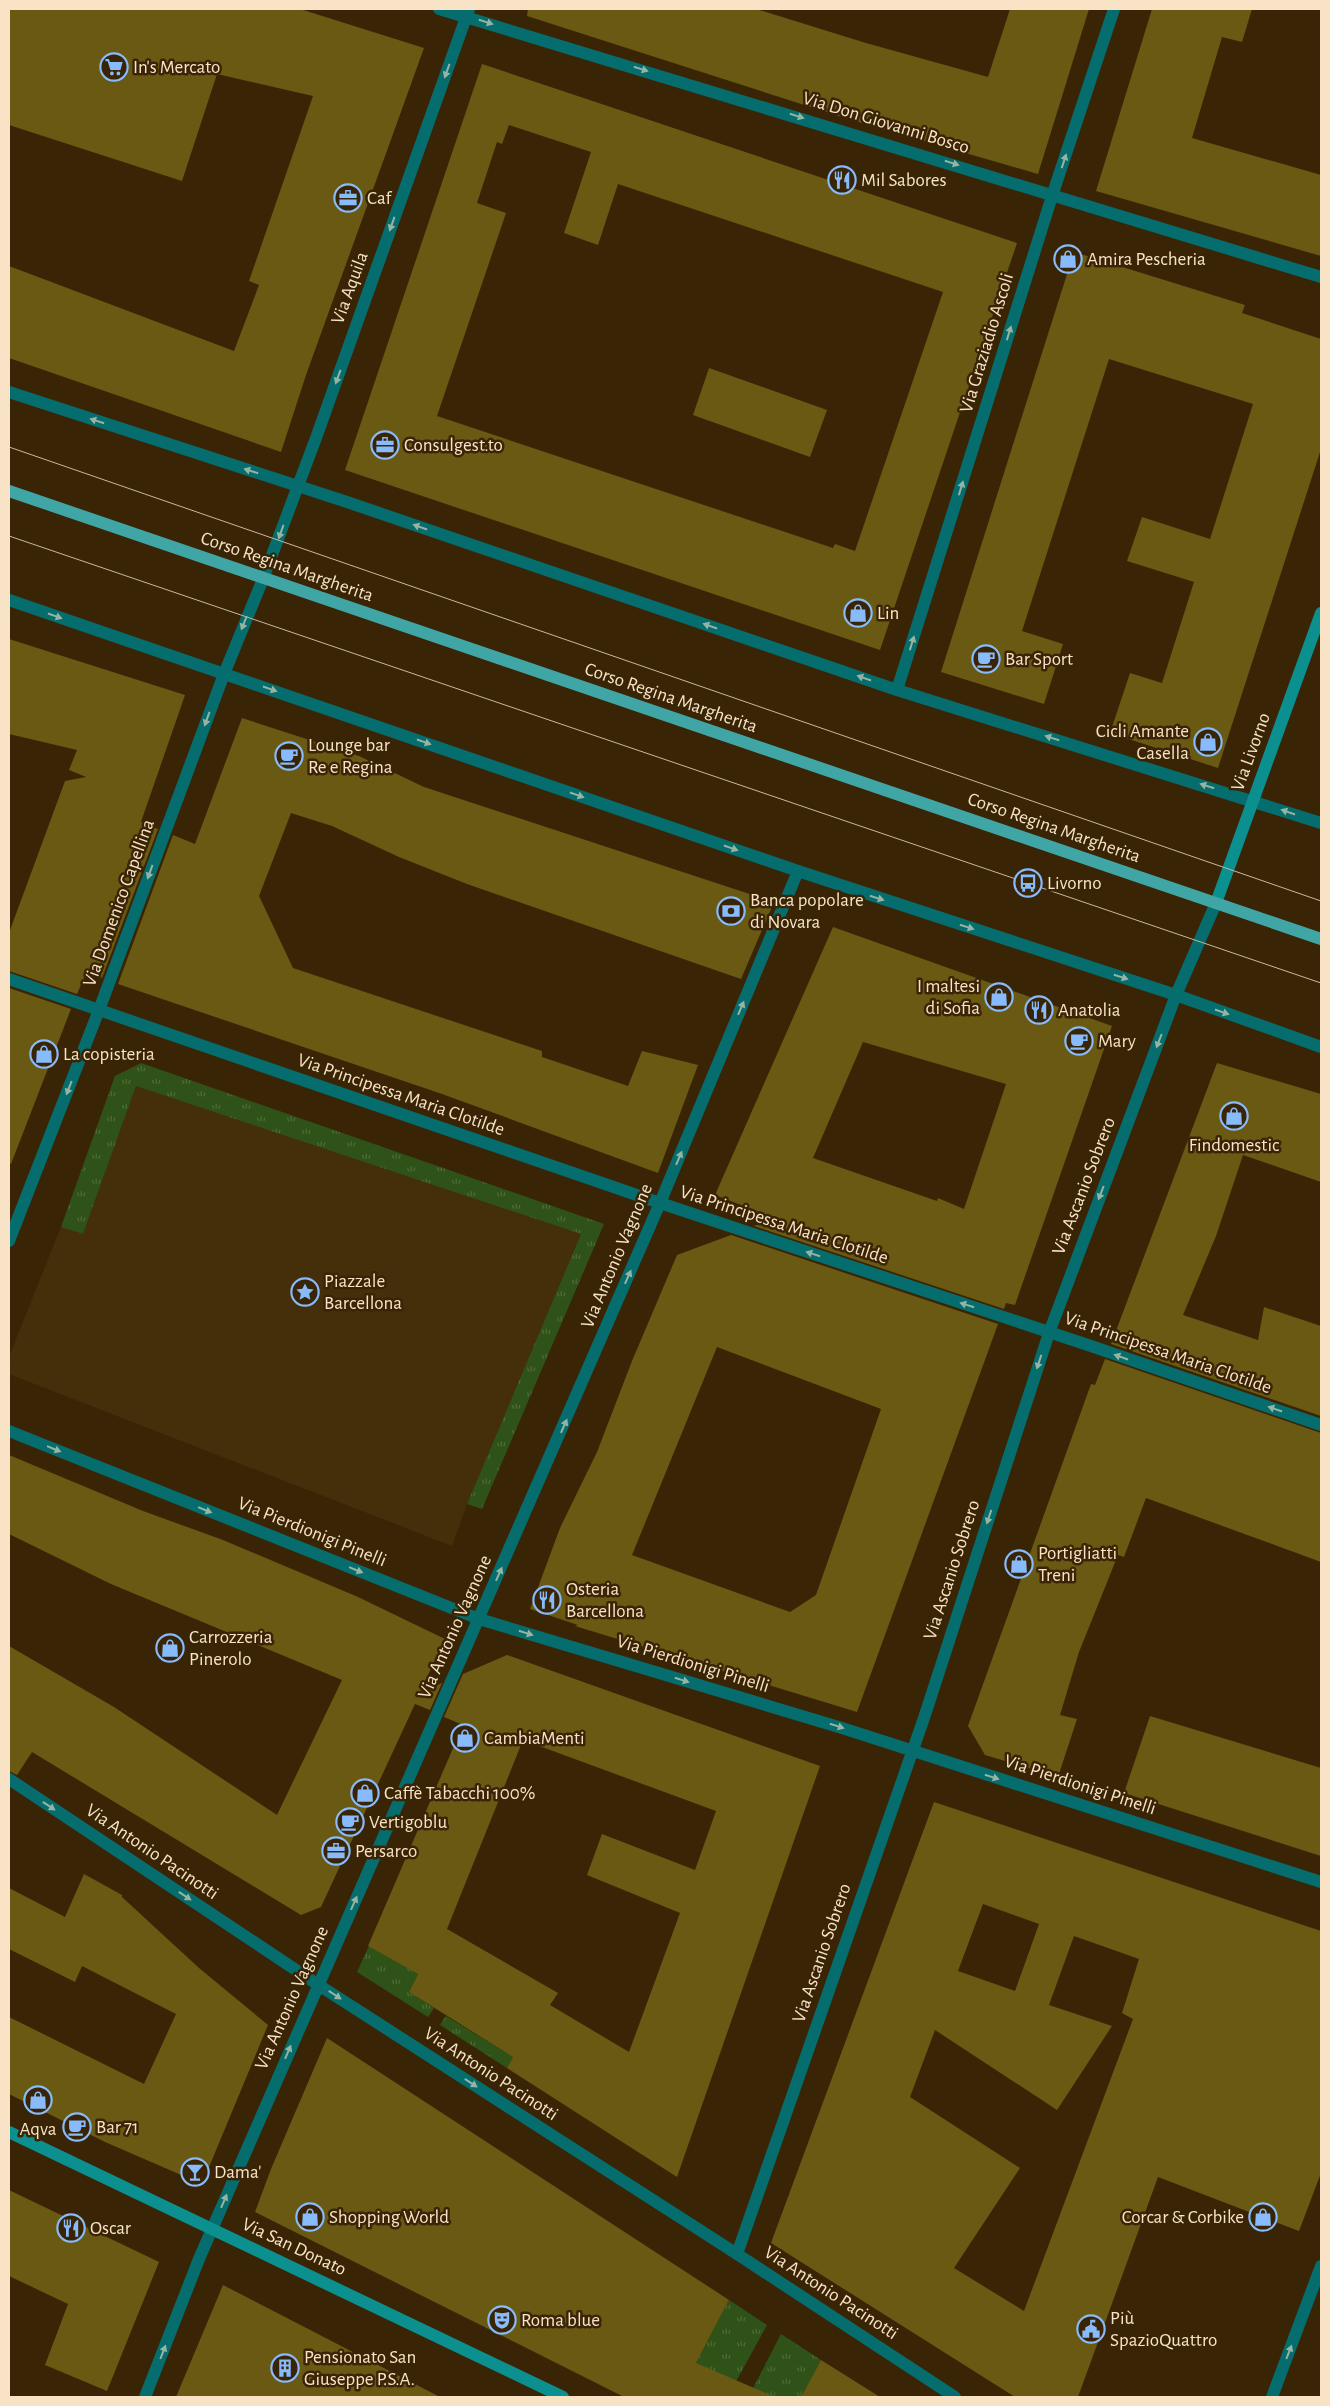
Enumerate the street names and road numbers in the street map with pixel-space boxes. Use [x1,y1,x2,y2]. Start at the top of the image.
street label: Via Don Giovanni Bosco [800,89,972,157]
street label: Via Aquila [328,249,372,327]
street label: Via Graziadio Ascoli [957,271,1017,415]
street label: Corso Regina Margherita [198,529,376,606]
street label: Corso Regina Margherita [582,660,760,737]
street label: Via Livorno [1228,710,1274,794]
street label: Corso Regina Margherita [965,790,1143,867]
street label: Via Domenico Capellina [80,817,158,989]
street label: Via Principessa Maria Clotilde [295,1051,507,1139]
street label: Via Ascanio Sobrero [1049,1115,1119,1257]
street label: Via Antonio Vagnone [578,1181,656,1331]
street label: Via Principessa Maria Clotilde [678,1182,890,1268]
street label: Via Principessa Maria Clotilde [1062,1309,1274,1397]
street label: Via Pierdionigi Pinelli [235,1493,389,1571]
street label: Via Ascanio Sobrero [920,1498,984,1642]
street label: Via Antonio Vagnone [415,1552,495,1702]
street label: Via Pierdionigi Pinelli [614,1632,772,1696]
street label: Via Pierdionigi Pinelli [1002,1751,1158,1819]
street label: Via Antonio Pacinotti [82,1801,222,1903]
street label: Via Ascanio Sobrero [789,1881,855,2025]
street label: Via Antonio Vagnone [252,1923,332,2073]
street label: Via Antonio Pacinotti [421,2024,561,2124]
street label: Via San Donato [239,2215,349,2279]
street label: Via Antonio Pacinotti [761,2243,901,2343]

